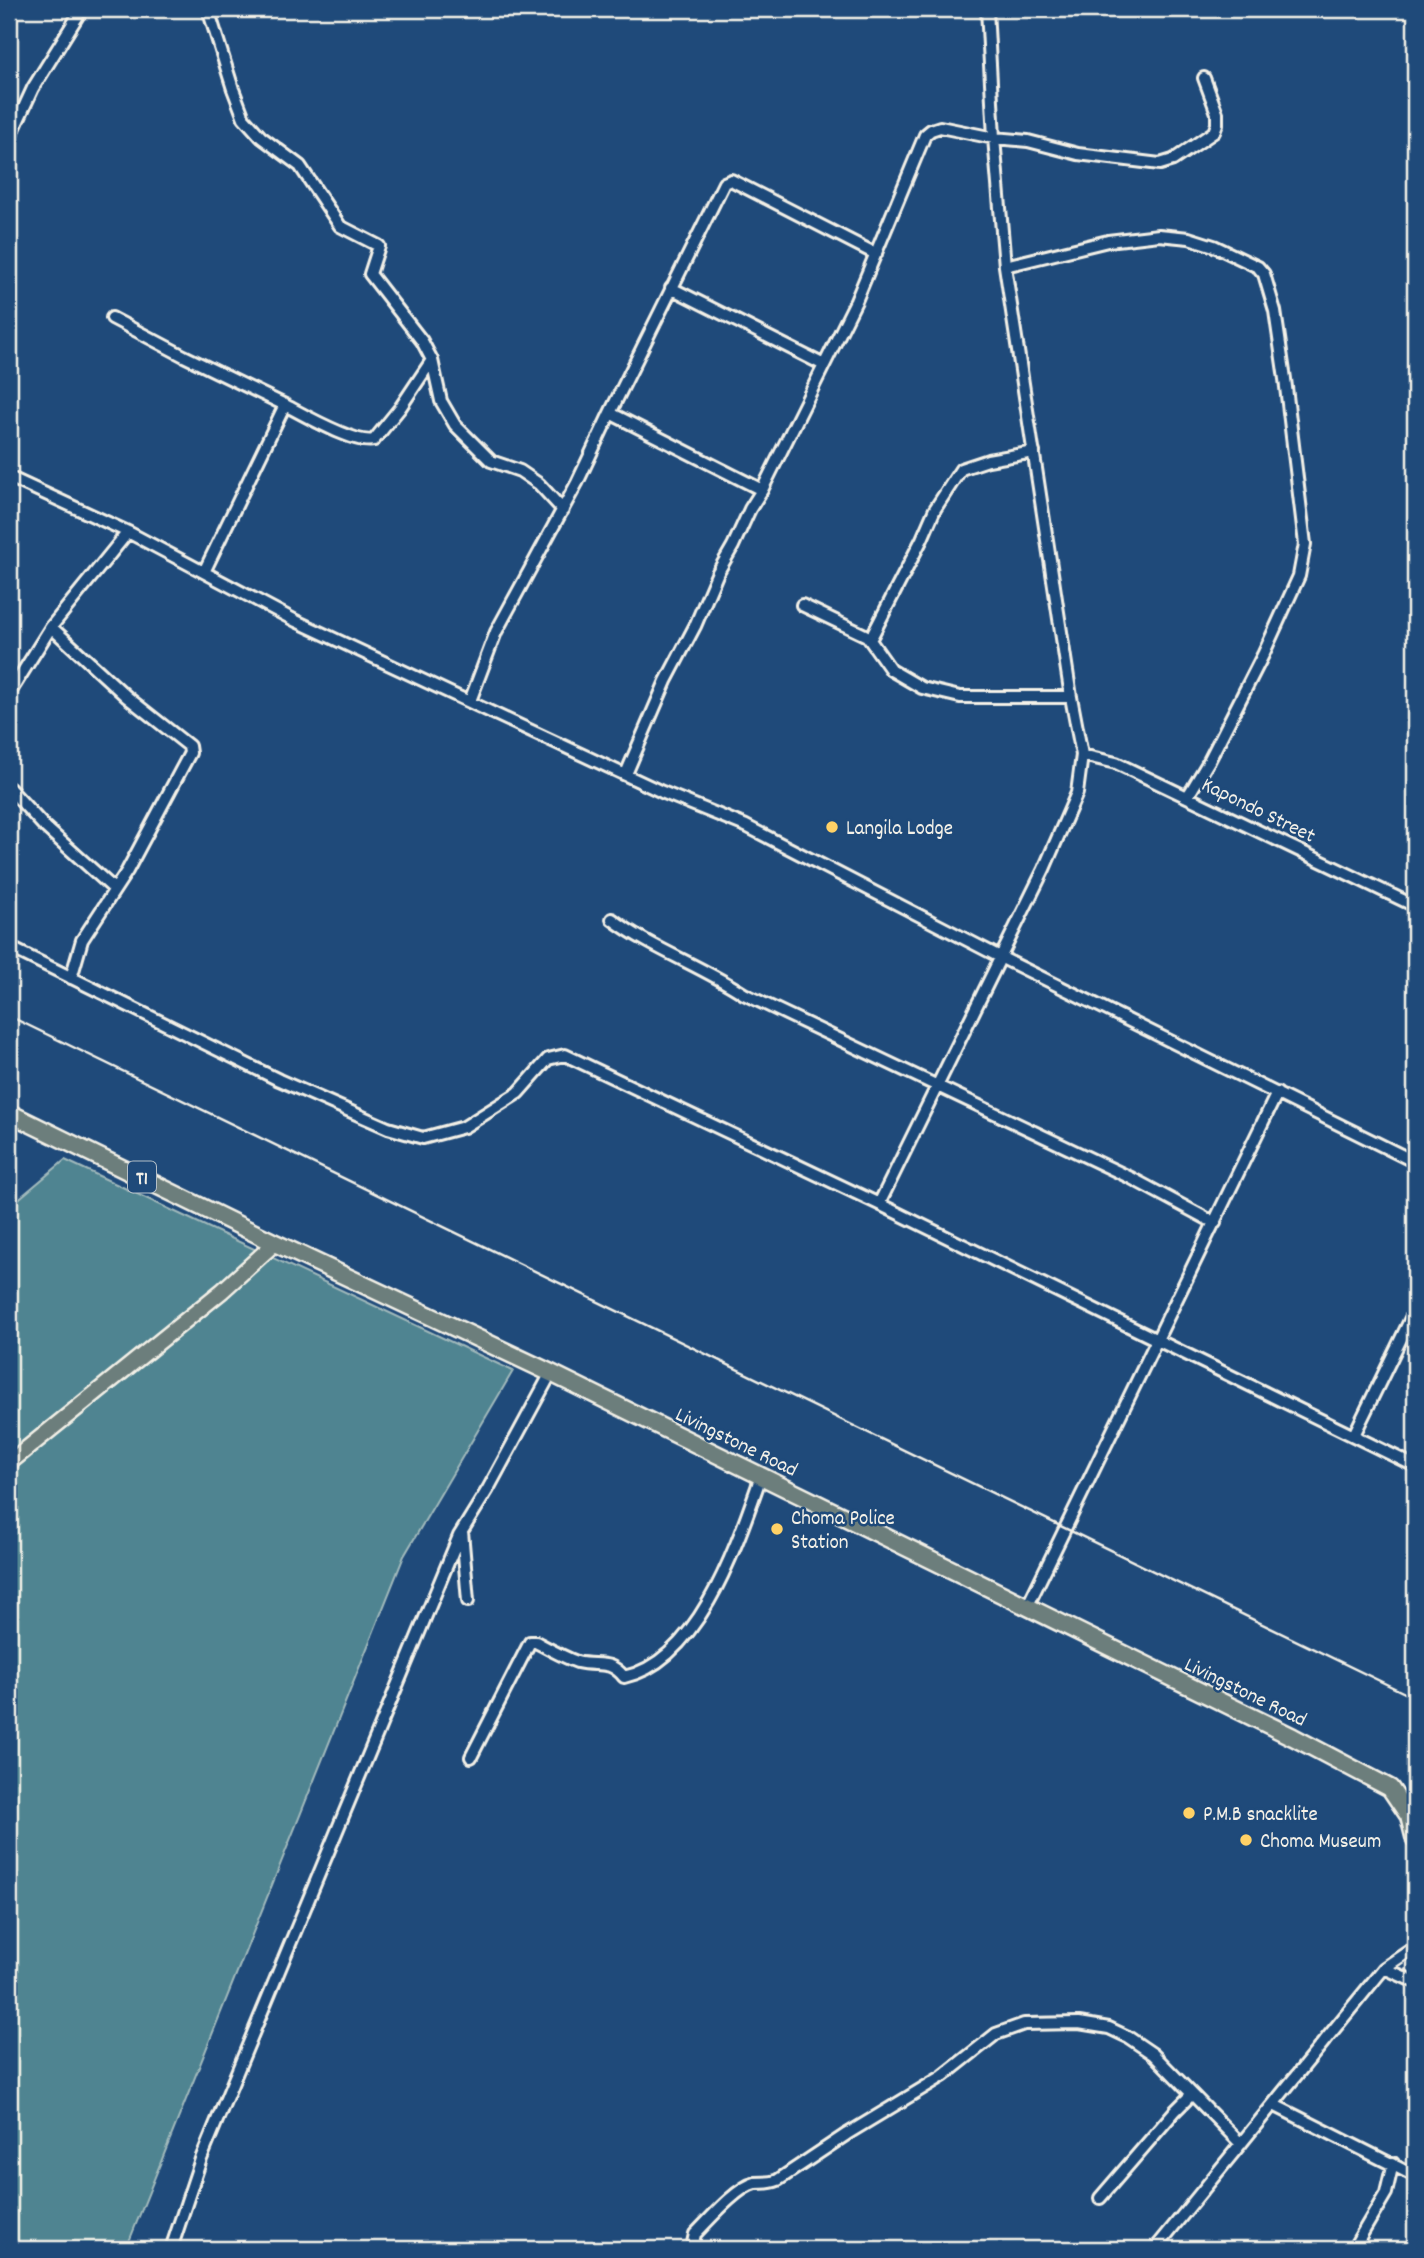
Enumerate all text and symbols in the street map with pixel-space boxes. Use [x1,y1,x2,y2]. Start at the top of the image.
street label: Kapondo Street [1196,771,1320,852]
place label: Langila Lodge [846,815,953,845]
marker: Langila Lodge [824,819,840,835]
road number: T1 [128,1162,156,1192]
street label: Livingstone Road [669,1401,802,1486]
place label: Choma Police Station [791,1505,895,1559]
marker: Choma Police Station [769,1521,785,1537]
street label: Livingstone Road [1178,1651,1311,1736]
place label: P.M.B snacklite [1203,1801,1318,1831]
marker: P.M.B snacklite [1181,1805,1197,1821]
place label: Choma Museum [1260,1828,1381,1858]
marker: Choma Museum [1238,1832,1254,1848]

